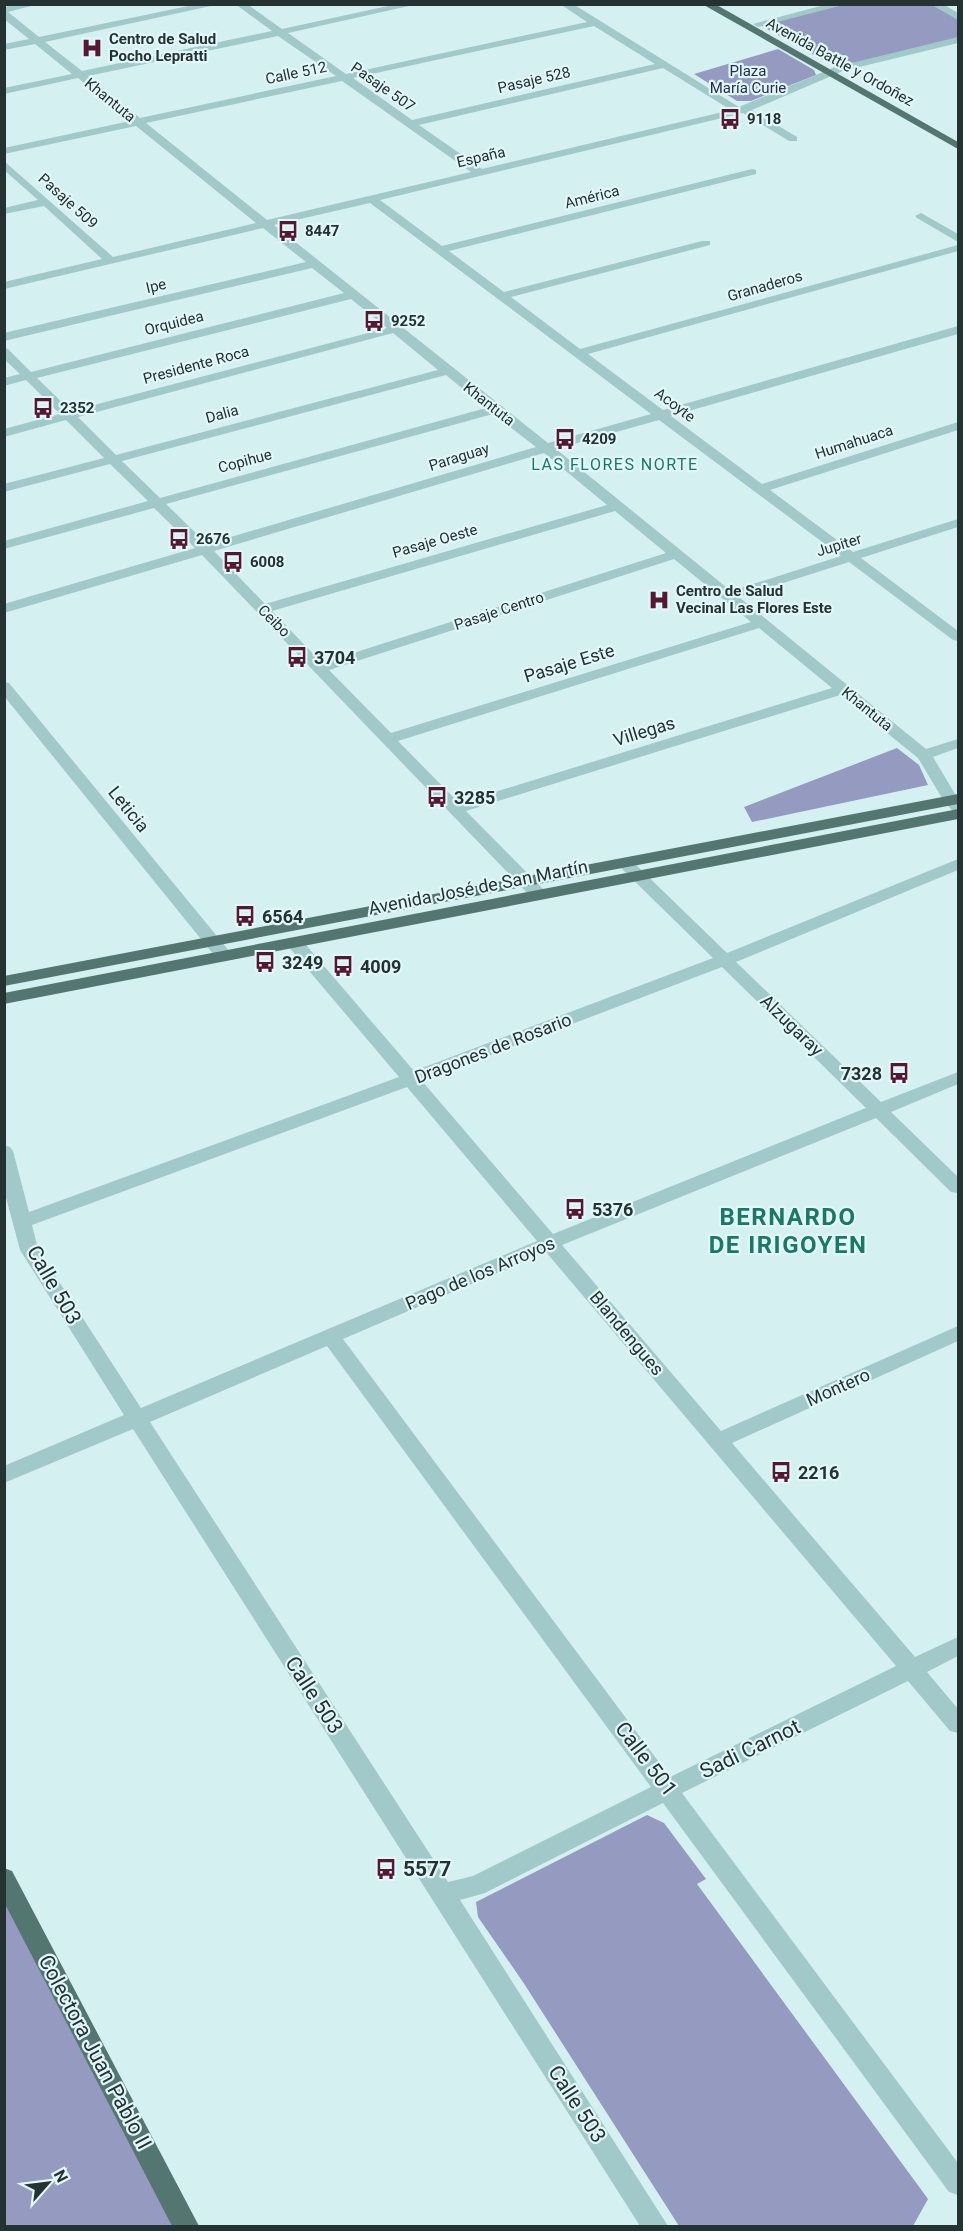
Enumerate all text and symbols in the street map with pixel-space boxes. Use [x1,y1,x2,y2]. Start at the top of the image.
street label: Avenida Battle y Ordoñez [763,14,917,110]
place label: Centro de Salud Pocho Lepratti [109,30,216,65]
hospital icon: Centro de Salud Pocho Lepratti [80,36,104,60]
street label: Calle 512 [264,58,328,88]
street label: Pasaje 507 [348,58,418,116]
park label: Plaza María Curie [710,62,786,97]
street label: Pasaje 528 [496,63,572,97]
street label: Khantuta [81,74,139,126]
bus stop icon: 9118 [718,107,742,131]
place label: 9118 [747,110,781,128]
street label: España [455,143,507,171]
street label: Pasaje 509 [34,170,102,232]
street label: América [563,182,621,212]
bus stop icon: 8447 [276,219,300,243]
place label: 8447 [305,222,339,240]
street label: Granaderos [725,267,805,305]
street label: Ipe [144,275,168,297]
street label: Orquidea [143,307,205,339]
bus stop icon: 9252 [362,309,386,333]
place label: 9252 [391,312,426,330]
street label: Presidente Roca [141,342,251,388]
street label: Khantuta [460,378,518,430]
street label: Acoyte [651,384,699,426]
bus stop icon: 2352 [31,396,55,420]
place label: 2352 [60,399,95,417]
street label: Dalia [204,401,240,427]
street label: Humahuaca [813,421,895,463]
bus stop icon: 4209 [553,427,577,451]
place label: 4209 [582,430,616,448]
street label: Paraguay [427,439,491,475]
street label: Copihue [216,445,274,477]
district label: LAS FLORES NORTE [531,455,699,474]
street label: Pasaje Oeste [390,520,480,562]
bus stop icon: 2676 [167,527,191,551]
place label: 2676 [196,530,231,548]
street label: Jupiter [814,530,864,560]
bus stop icon: 6008 [221,550,245,574]
place label: 6008 [250,553,284,571]
place label: Centro de Salud Vecinal Las Flores Este [676,582,832,617]
street label: Pasaje Centro [452,588,546,634]
hospital icon: Centro de Salud Vecinal Las Flores Este [647,588,671,612]
street label: Ceibo [254,601,294,641]
street label: Pasaje Este [521,639,617,687]
bus stop icon: 3704 [285,645,309,669]
place label: 3704 [314,647,355,668]
street label: Khantuta [838,683,896,735]
street label: Villegas [611,712,677,750]
street label: Leticia [104,782,154,836]
bus stop icon: 3285 [425,785,449,809]
place label: 3285 [454,787,495,808]
street label: Avenida José de San Martín [367,855,589,919]
bus stop icon: 6564 [233,904,257,928]
place label: 6564 [262,906,303,927]
bus stop icon: 3249 [253,950,277,974]
place label: 3249 [282,952,323,973]
bus stop icon: 4009 [331,954,355,978]
place label: 4009 [360,956,401,977]
street label: Alzugaray [756,990,828,1060]
street label: Dragones de Rosario [412,1008,574,1088]
bus stop icon: 7328 [887,1061,911,1085]
place label: 7328 [841,1063,882,1084]
bus stop icon: 5376 [563,1197,587,1221]
place label: 5376 [592,1199,633,1220]
district label: BERNARDO DE IRIGOYEN [709,1203,867,1259]
street label: Pago de los Arroyos [402,1232,558,1314]
street label: Calle 503 [22,1241,86,1329]
street label: Blandengues [586,1286,668,1380]
street label: Montero [803,1364,873,1410]
bus stop icon: 2216 [769,1460,793,1484]
place label: 2216 [798,1462,839,1483]
street label: Calle 503 [280,1652,348,1738]
street label: Sadi Carnot [696,1714,804,1784]
street label: Calle 501 [610,1717,682,1801]
bus stop icon: 5577 [374,1857,398,1881]
place label: 5577 [403,1857,451,1881]
street label: Colectora Juan Pablo II [34,1951,156,2153]
street label: Calle 503 [543,2061,611,2147]
north arrow [18,2153,78,2213]
text: N [50,2167,72,2186]

